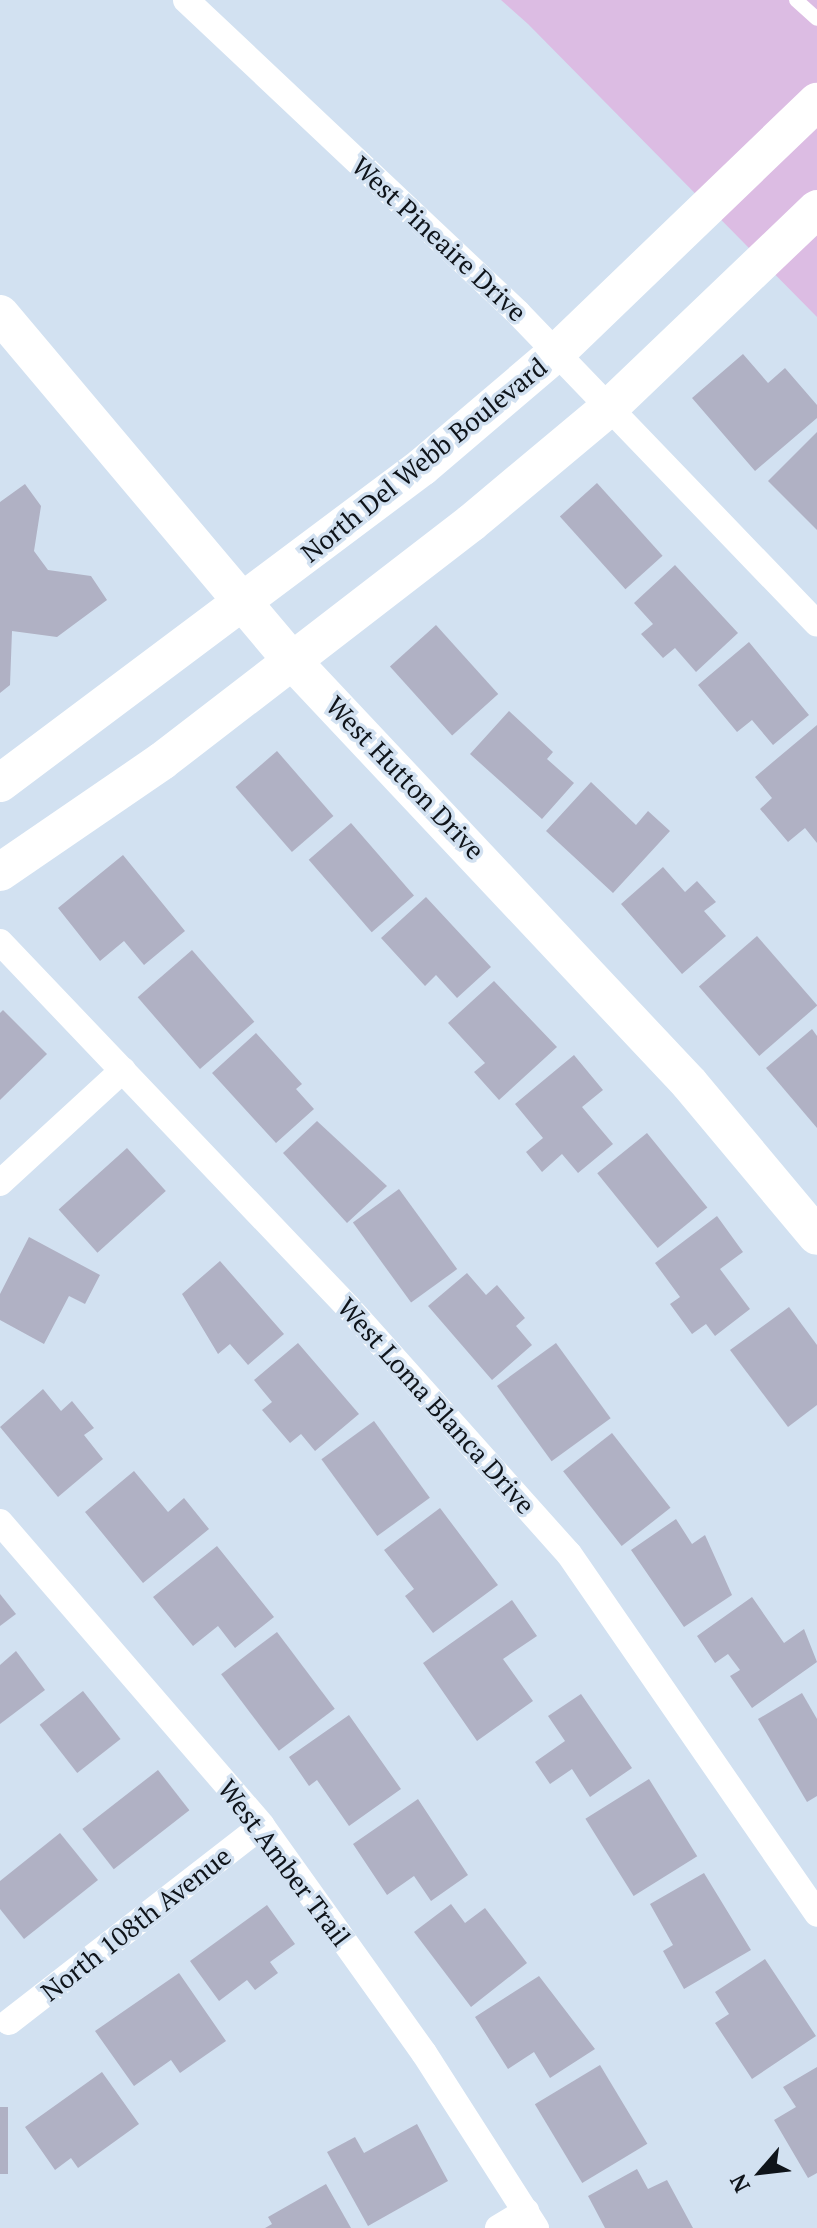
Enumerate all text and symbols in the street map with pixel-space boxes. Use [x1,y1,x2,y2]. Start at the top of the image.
street label: West Pineaire Drive [345,150,533,328]
street label: North Del Webb Boulevard [295,351,553,569]
street label: West Hutton Drive [319,690,491,866]
street label: West Loma Blanca Drive [331,1292,541,1520]
street label: West Amber Trail [211,1773,357,1953]
street label: North 108th Avenue [35,1840,237,2008]
north arrow [721,2132,801,2212]
text: N [723,2169,756,2198]

